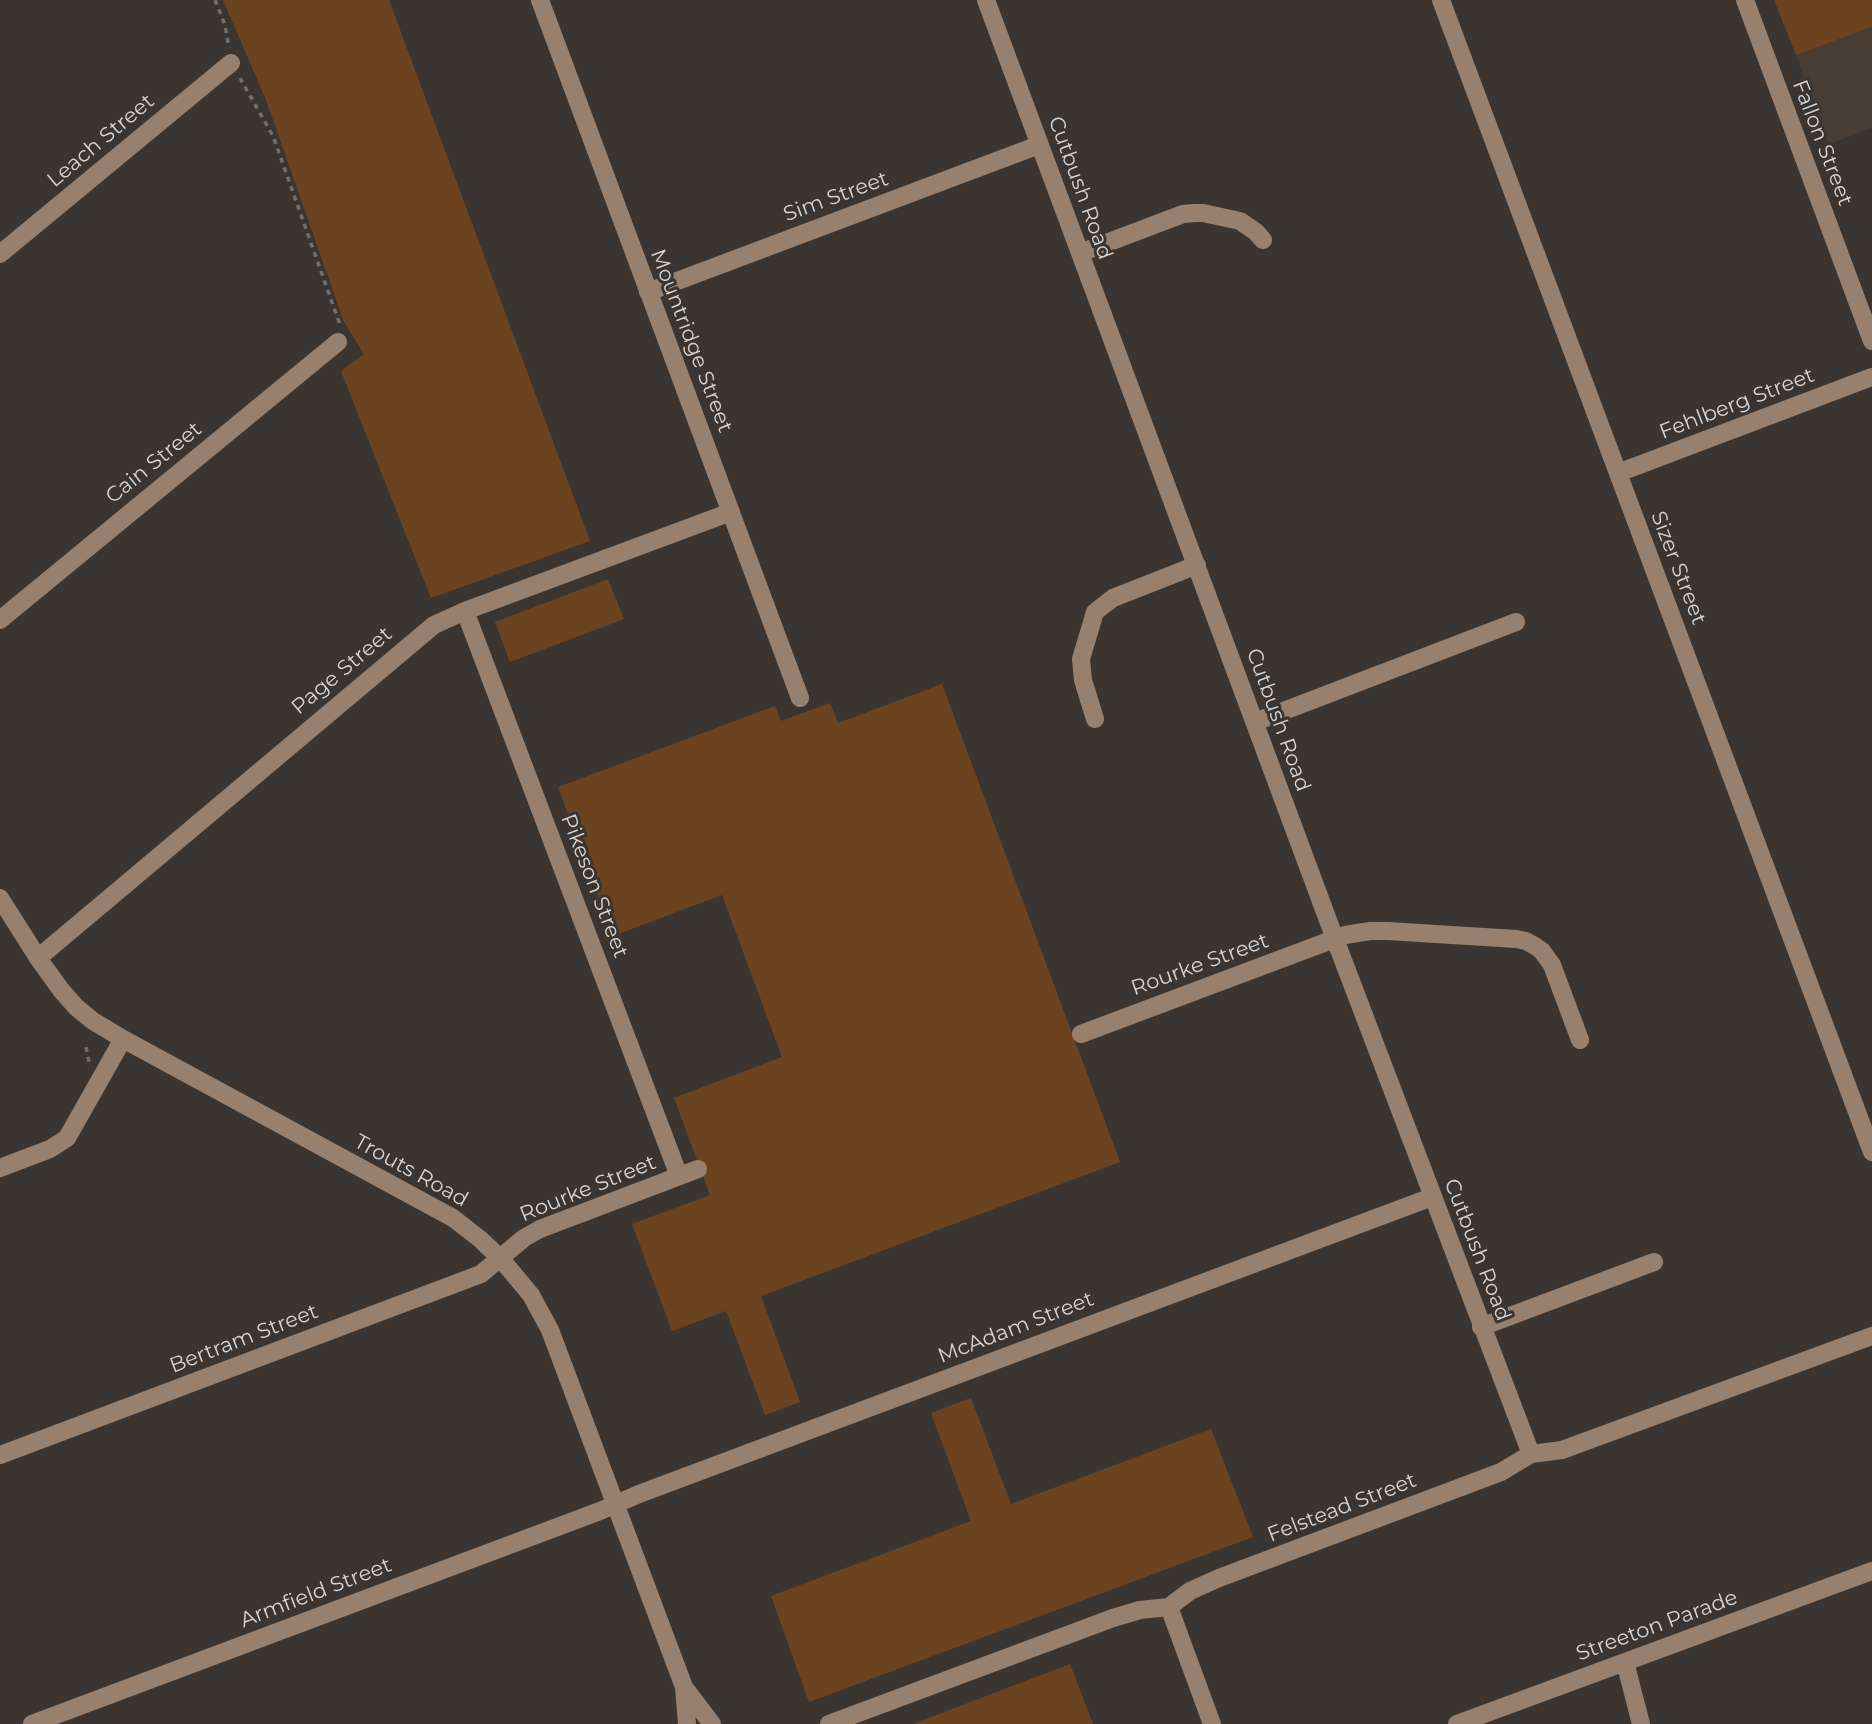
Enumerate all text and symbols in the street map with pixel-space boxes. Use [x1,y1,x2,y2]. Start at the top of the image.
street label: Fallon Street [1786,76,1858,210]
street label: Leach Street [42,89,160,193]
street label: Cutbush Road [1042,113,1118,263]
street label: Sim Street [780,166,892,228]
street label: Mountridge Street [644,246,738,436]
street label: Fehlberg Street [1656,363,1818,445]
street label: Cain Street [101,417,207,509]
street label: Sizer Street [1645,508,1711,628]
street label: Page Street [287,622,397,720]
street label: Cutbush Road [1240,645,1316,795]
street label: Pikeson Street [555,810,633,962]
street label: Rourke Street [1128,928,1272,1002]
street label: Trouts Road [350,1129,472,1213]
street label: Rourke Street [516,1150,660,1228]
street label: Cutbush Road [1438,1175,1516,1325]
street label: McAdam Street [935,1287,1097,1369]
street label: Bertram Street [166,1299,322,1379]
street label: Felstead Street [1264,1468,1420,1548]
street label: Armfield Street [237,1553,395,1633]
street label: Streeton Parade [1573,1585,1741,1667]

